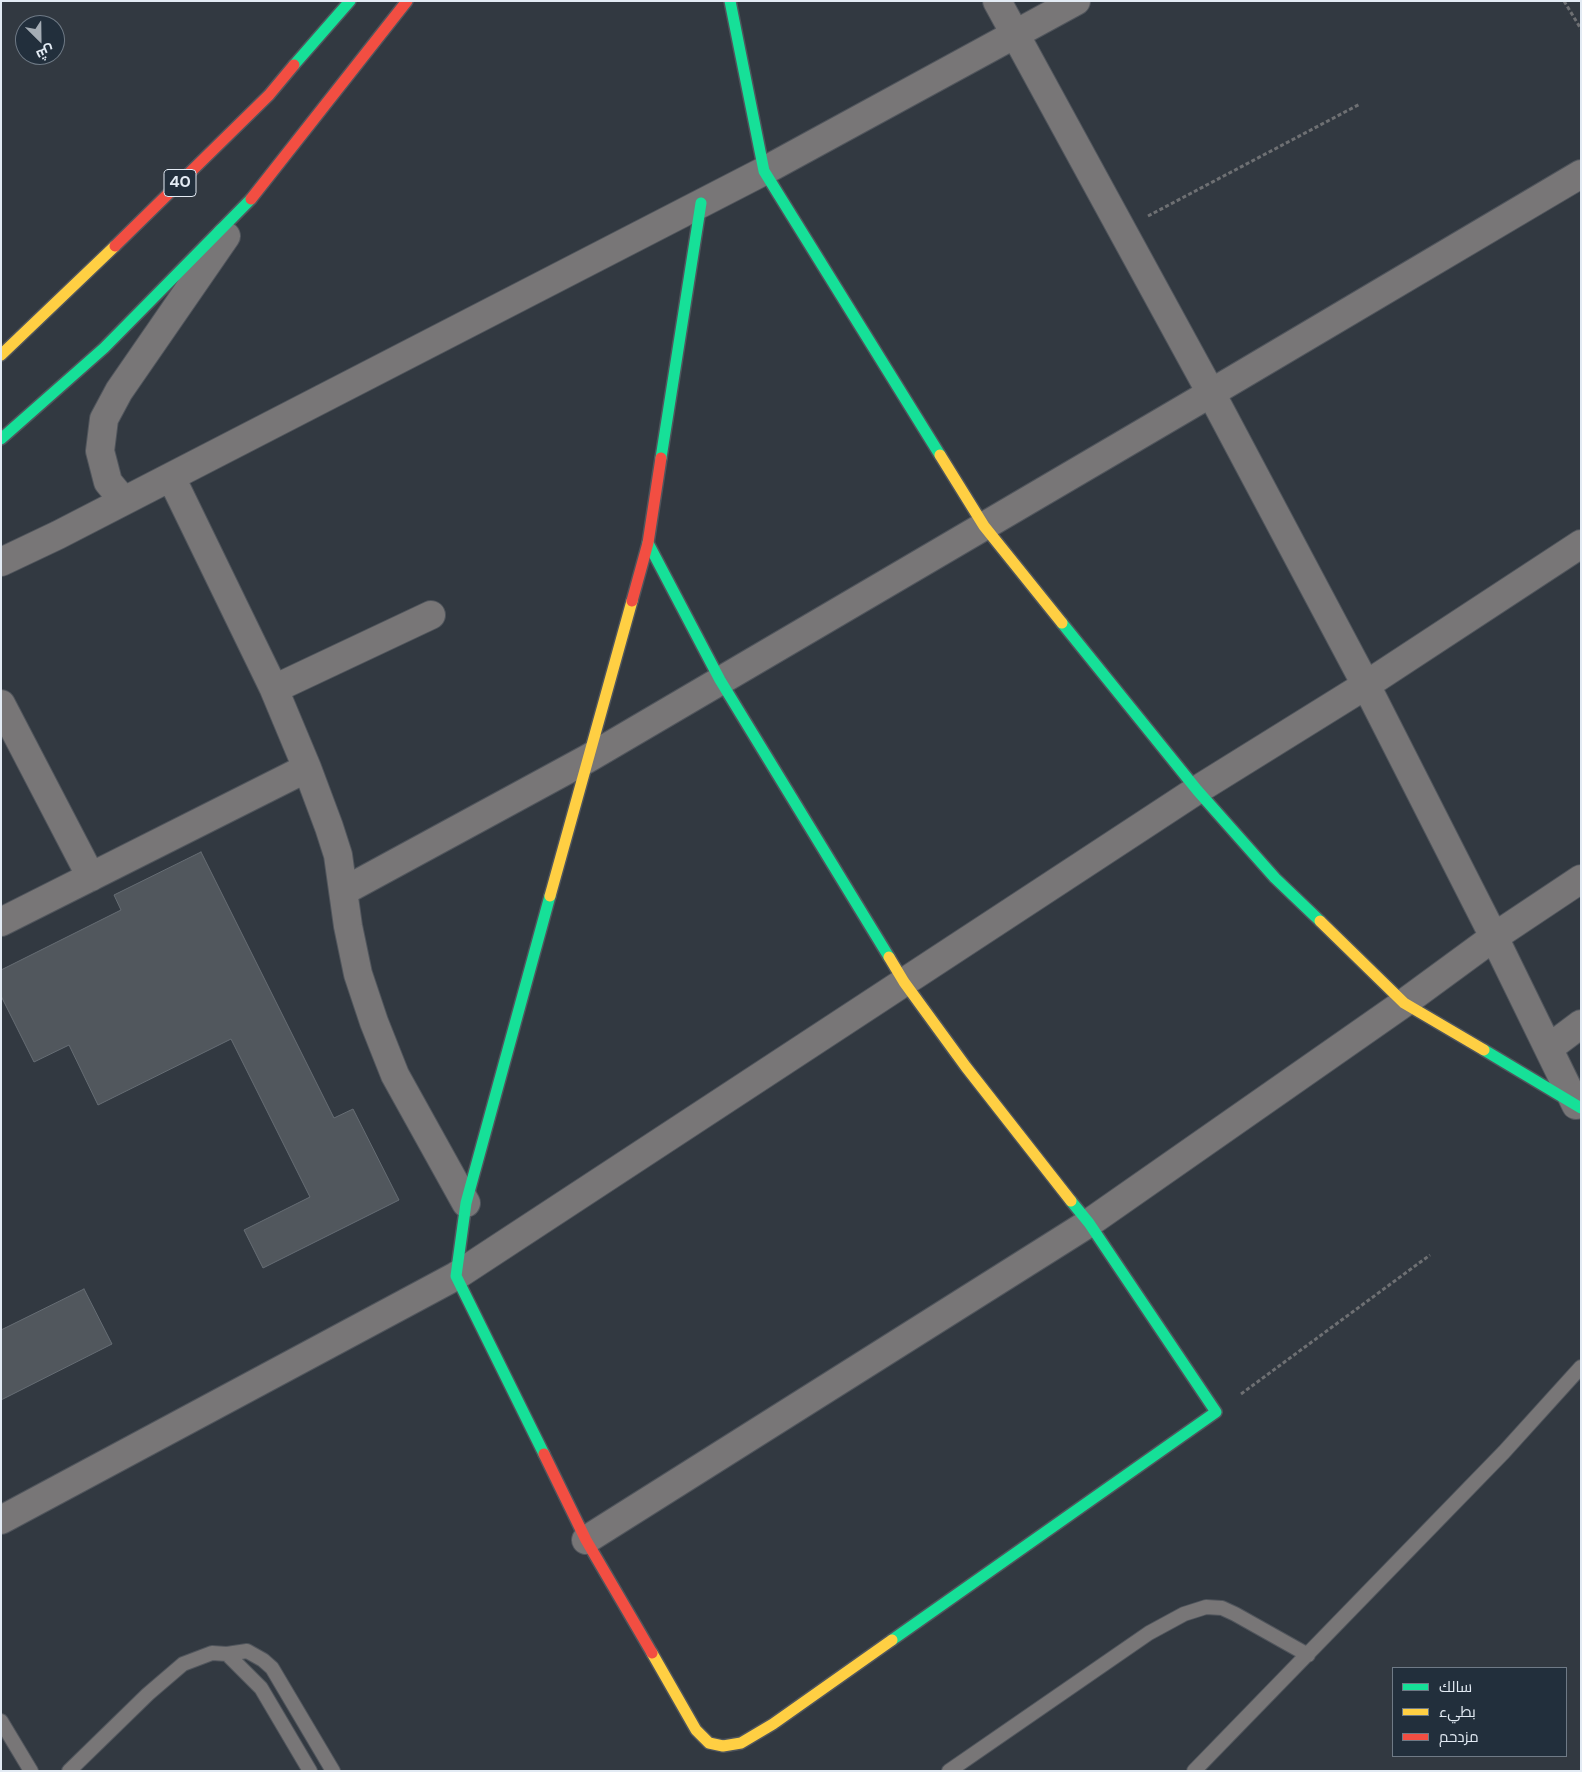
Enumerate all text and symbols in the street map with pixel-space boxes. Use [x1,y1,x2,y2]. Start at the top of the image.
north arrow [15,15,65,65]
text: ش [34,41,57,65]
road number: 40 [164,170,196,197]
legend [1392,1667,1567,1757]
text: سالك [1439,1677,1472,1697]
text: بطيء [1439,1702,1476,1722]
text: مزدحم [1439,1727,1479,1747]

